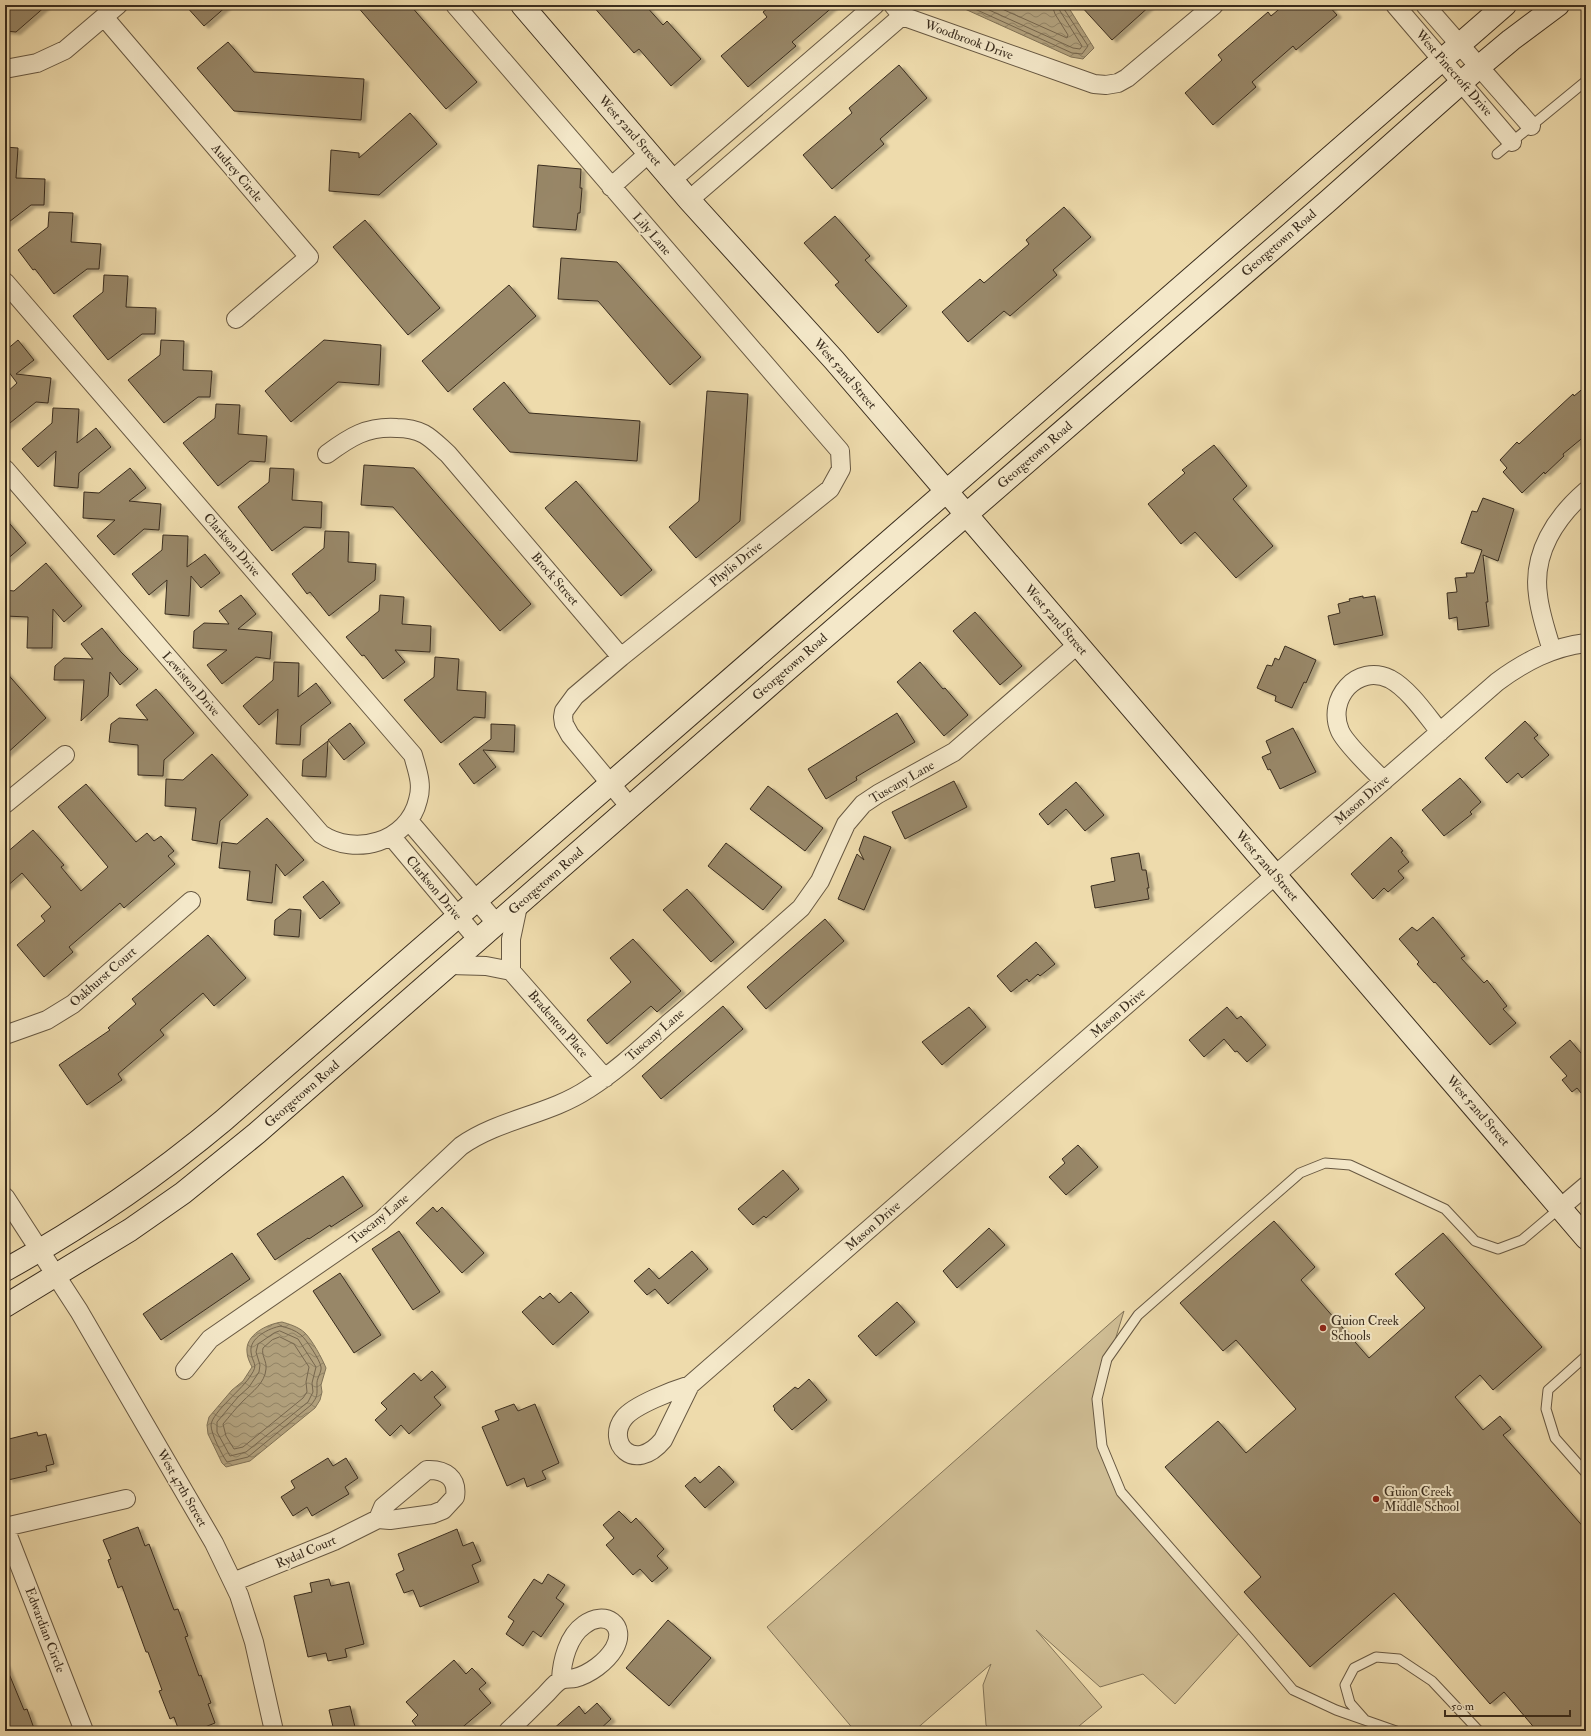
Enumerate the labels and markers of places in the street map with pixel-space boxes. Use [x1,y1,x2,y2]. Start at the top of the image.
place label: Guion Creek Schools [1331,1313,1400,1344]
marker: Guion Creek Schools [1318,1323,1328,1333]
place label: Guion Creek Middle School [1384,1484,1460,1515]
marker: Guion Creek Middle School [1371,1494,1381,1504]

